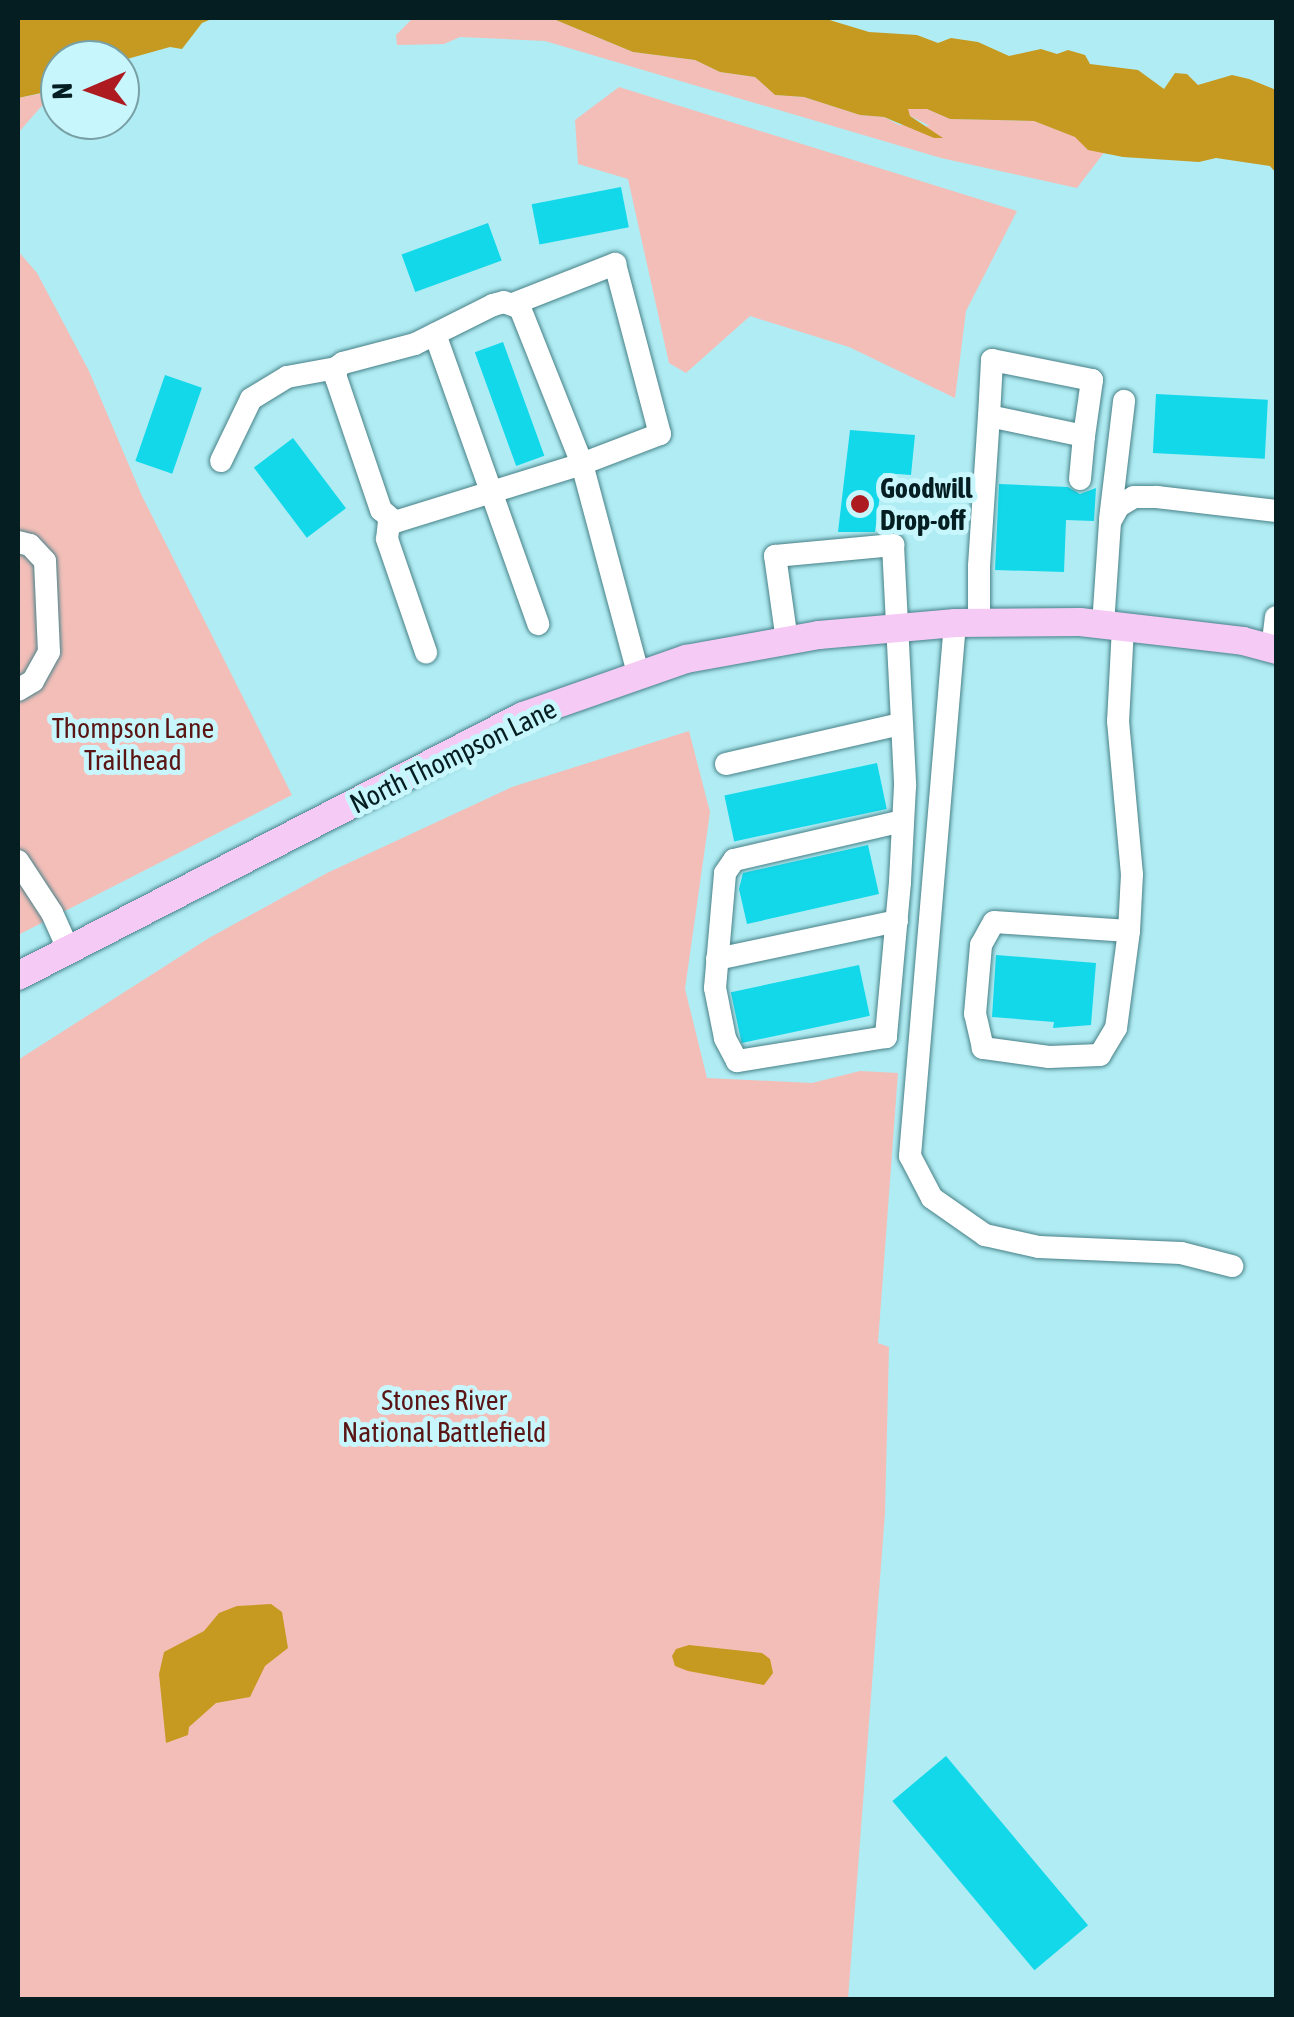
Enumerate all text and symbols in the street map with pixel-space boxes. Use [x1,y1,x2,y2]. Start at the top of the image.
north arrow [40,40,140,140]
text: N [46,82,78,100]
place label: Goodwill Drop-off [880,471,972,537]
marker: Goodwill Drop-off [849,493,871,515]
street label: North Thompson Lane [344,691,562,821]
park label: Thompson Lane Trailhead [52,711,214,777]
park label: Stones River National Battlefield [342,1383,546,1449]

